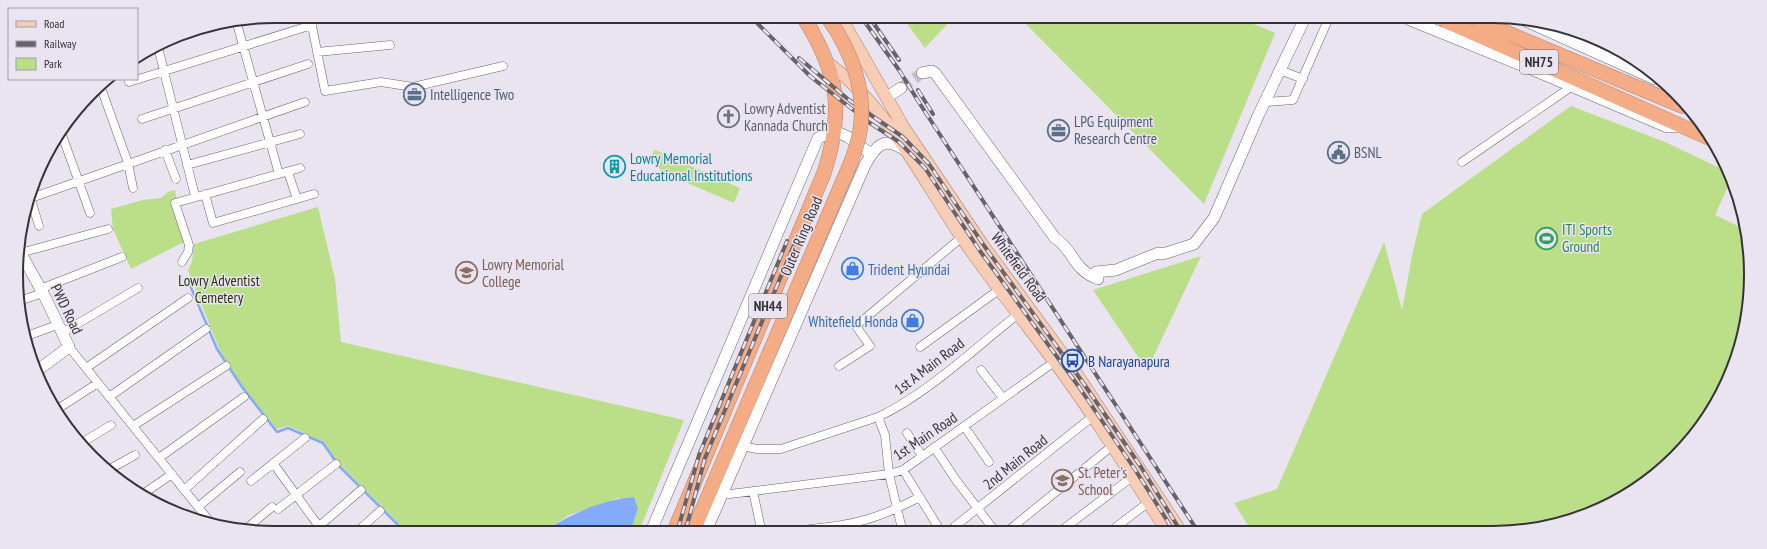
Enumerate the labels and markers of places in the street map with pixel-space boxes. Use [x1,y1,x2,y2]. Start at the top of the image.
office icon: Intelligence Two [401,81,427,107]
place label: Intelligence Two [430,85,514,104]
place label: Lowry Adventist Kannada Church [744,99,828,135]
church icon: Lowry Adventist Kannada Church [715,104,741,130]
place label: LPG Equipment Research Centre [1074,112,1157,148]
office icon: LPG Equipment Research Centre [1045,117,1071,143]
public building icon: BSNL [1326,139,1352,165]
place label: BSNL [1354,143,1383,162]
place label: Lowry Memorial Educational Institutions [630,149,753,185]
building icon: Lowry Memorial Educational Institutions [601,154,627,180]
place label: ITI Sports Ground [1562,220,1612,256]
sports icon: ITI Sports Ground [1534,225,1560,251]
place label: Lowry Memorial College [482,255,565,291]
shop icon: Trident Hyundai [839,256,865,282]
school or university icon: Lowry Memorial College [454,260,480,286]
place label: Trident Hyundai [868,260,950,279]
shop icon: Whitefield Honda [900,308,926,334]
place label: Whitefield Honda [808,312,898,331]
bus stop icon: B Narayanapura [1060,348,1086,374]
place label: B Narayanapura [1088,352,1170,371]
place label: St. Peter's School [1078,463,1127,499]
school or university icon: St. Peter's School [1050,468,1076,494]

